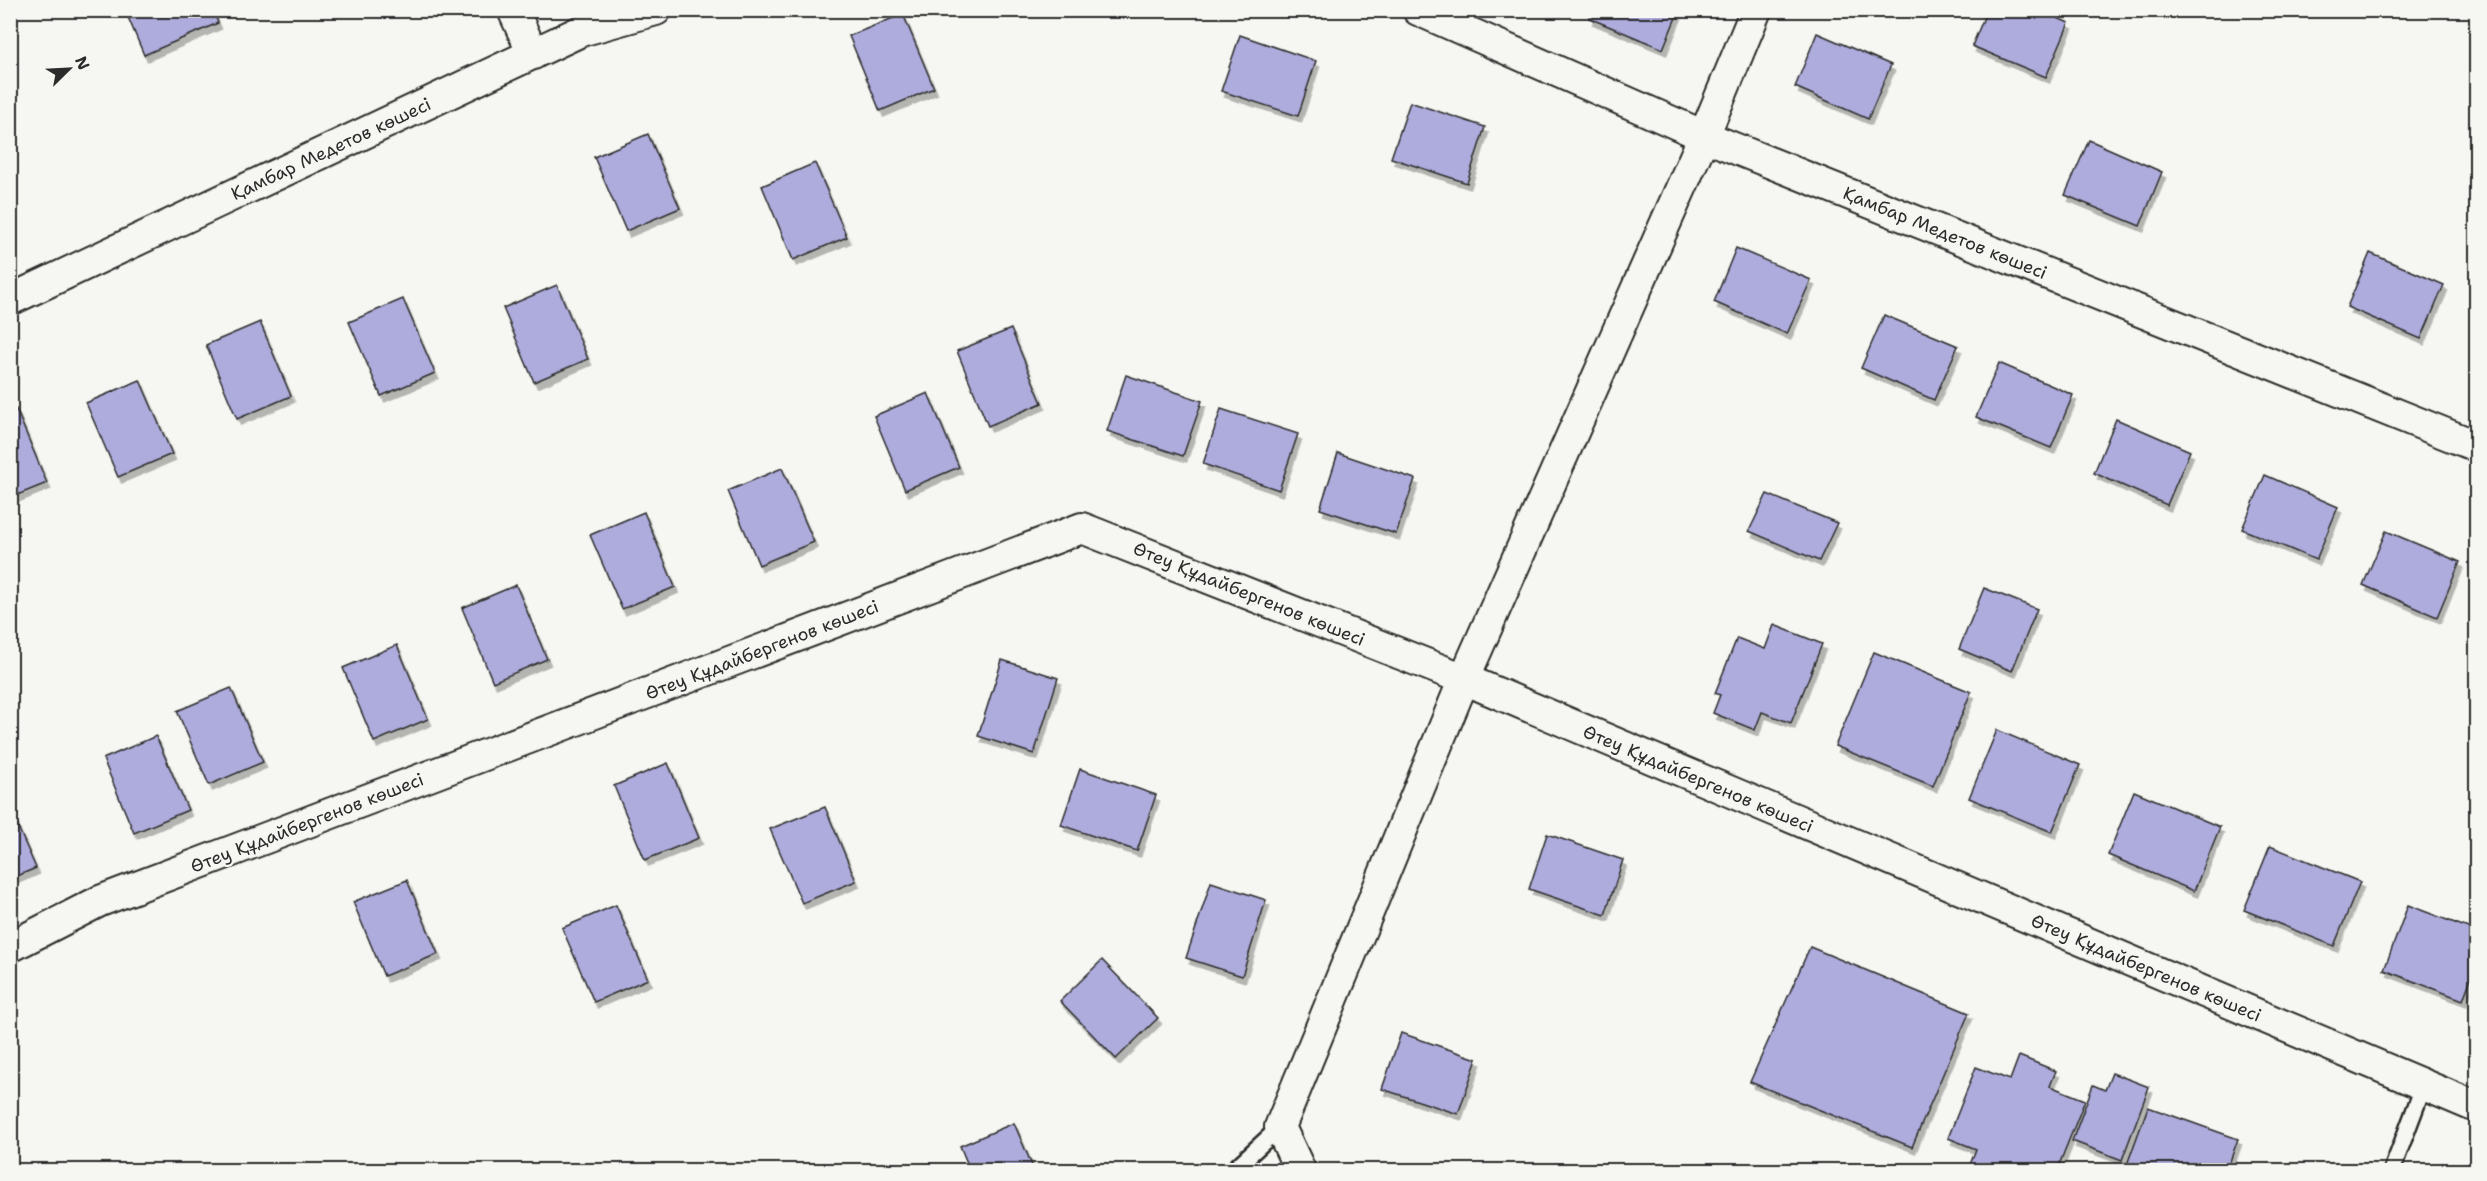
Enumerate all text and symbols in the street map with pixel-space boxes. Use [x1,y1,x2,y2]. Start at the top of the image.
north arrow [39,39,99,99]
text: N [70,53,94,73]
street label: Қамбар Медетов көшесі [227,92,435,206]
street label: Қамбар Медетов көшесі [1839,181,2051,285]
street label: Өтеу Құдайбергенов көшесі [1129,536,1369,652]
street label: Өтеу Құдайбергенов көшесі [642,594,882,706]
street label: Өтеу Құдайбергенов көшесі [1579,719,1817,839]
street label: Өтеу Құдайбергенов көшесі [187,767,427,879]
street label: Өтеу Құдайбергенов көшесі [2027,908,2265,1028]

